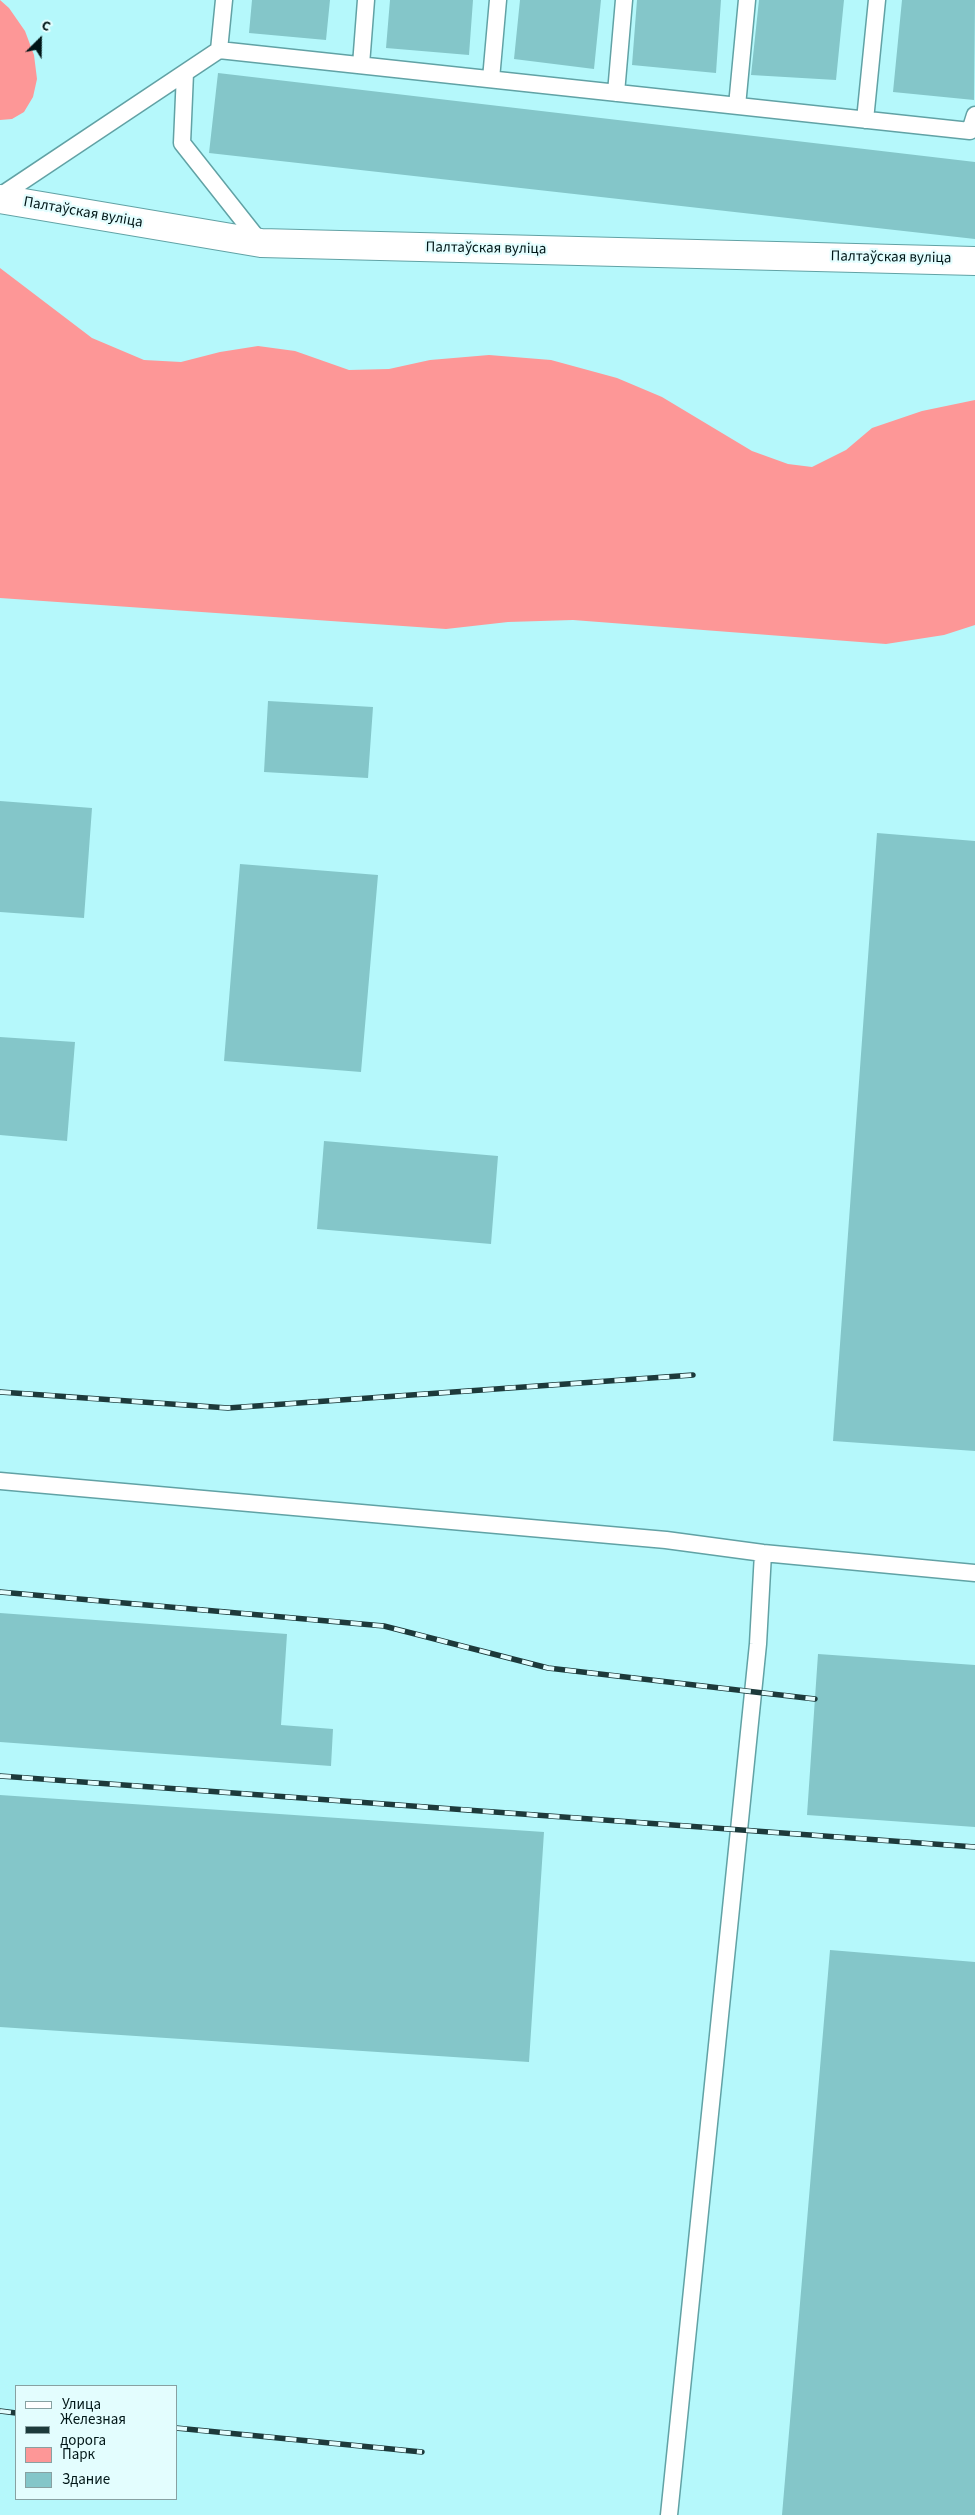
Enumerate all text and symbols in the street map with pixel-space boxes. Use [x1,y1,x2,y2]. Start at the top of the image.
north arrow [15,15,65,65]
text: С [38,15,54,37]
street label: Палтаўская вуліца [22,194,144,232]
street label: Палтаўская вуліца [425,239,547,259]
street label: Палтаўская вуліца [830,248,952,268]
legend [15,2385,178,2500]
text: Улица [62,2394,101,2415]
text: Железная дорога [60,2409,126,2451]
text: Парк [62,2444,95,2465]
text: Здание [62,2469,110,2490]

